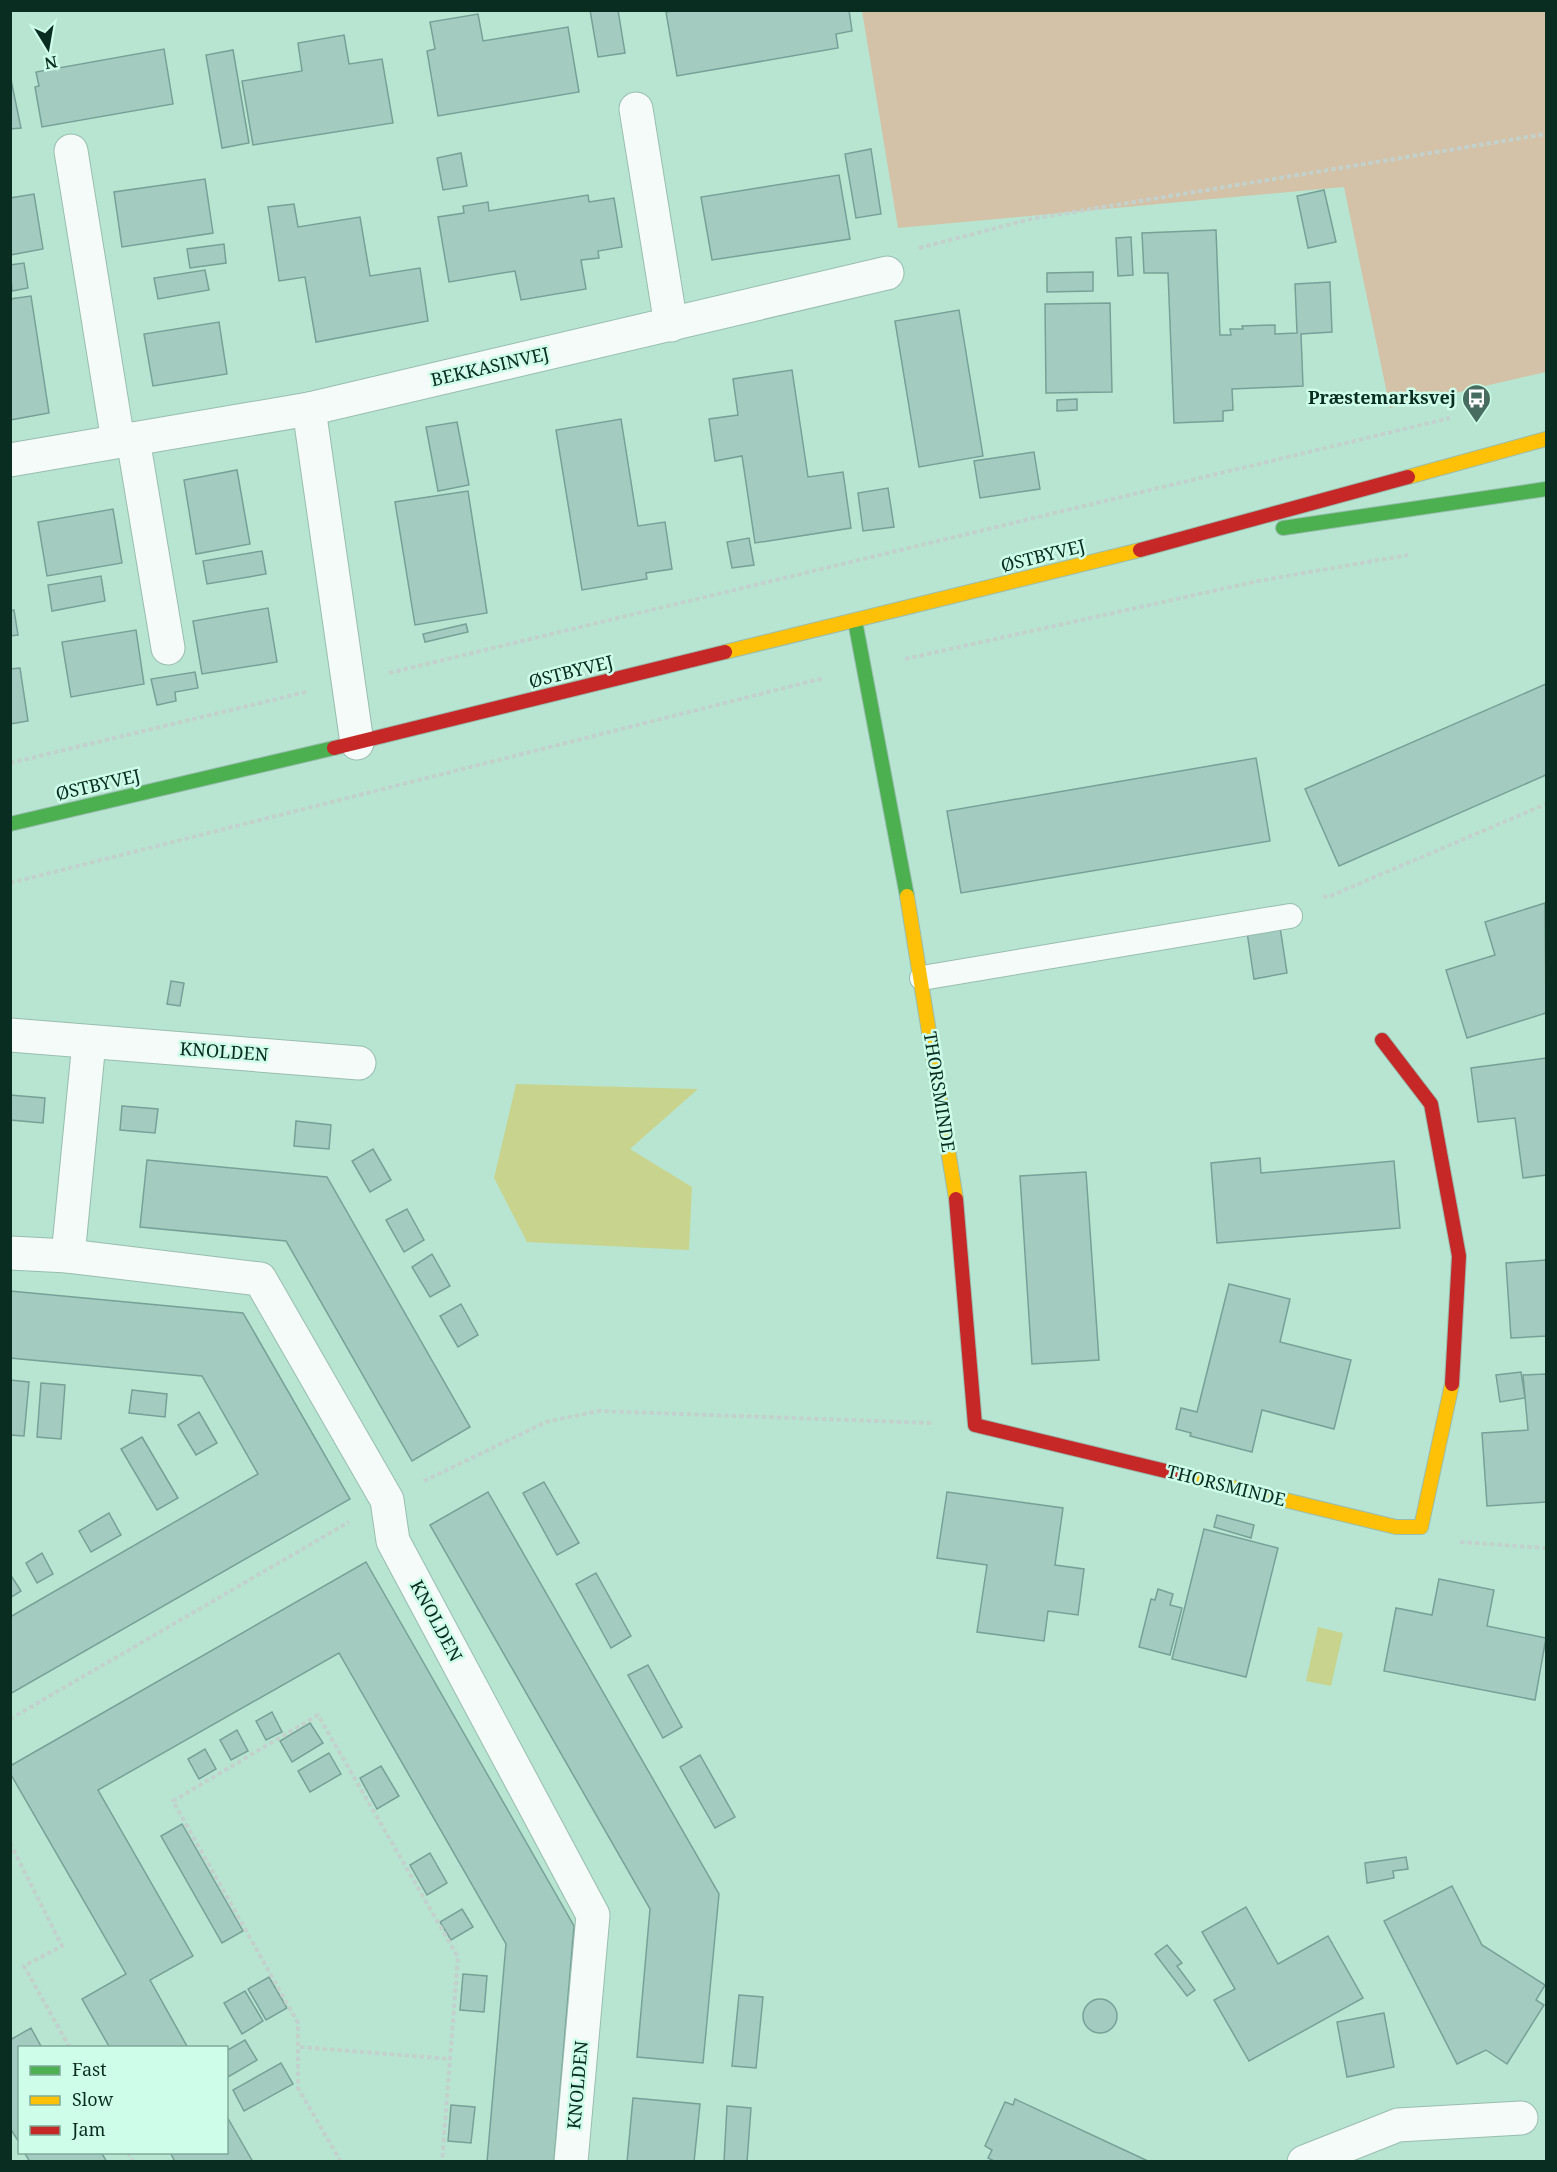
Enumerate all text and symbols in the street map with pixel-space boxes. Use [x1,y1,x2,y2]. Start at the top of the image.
north arrow [18,18,78,78]
text: N [42,51,59,75]
street label: BEKKASINVEJ [428,341,551,391]
bus stop icon: Præstemarksvej [1461,382,1493,424]
place label: Præstemarksvej [1308,385,1456,409]
street label: ØSTBYVEJ [998,533,1087,577]
street label: ØSTBYVEJ [526,649,615,693]
street label: ØSTBYVEJ [53,763,142,805]
street label: THORSMINDE [919,1030,961,1154]
street label: KNOLDEN [179,1036,270,1066]
street label: THORSMINDE [1164,1459,1288,1511]
street label: KNOLDEN [405,1576,468,1666]
street label: KNOLDEN [561,2039,593,2130]
legend [18,2046,228,2154]
text: Fast [72,2057,107,2081]
text: Slow [72,2087,114,2111]
text: Jam [71,2117,106,2141]

